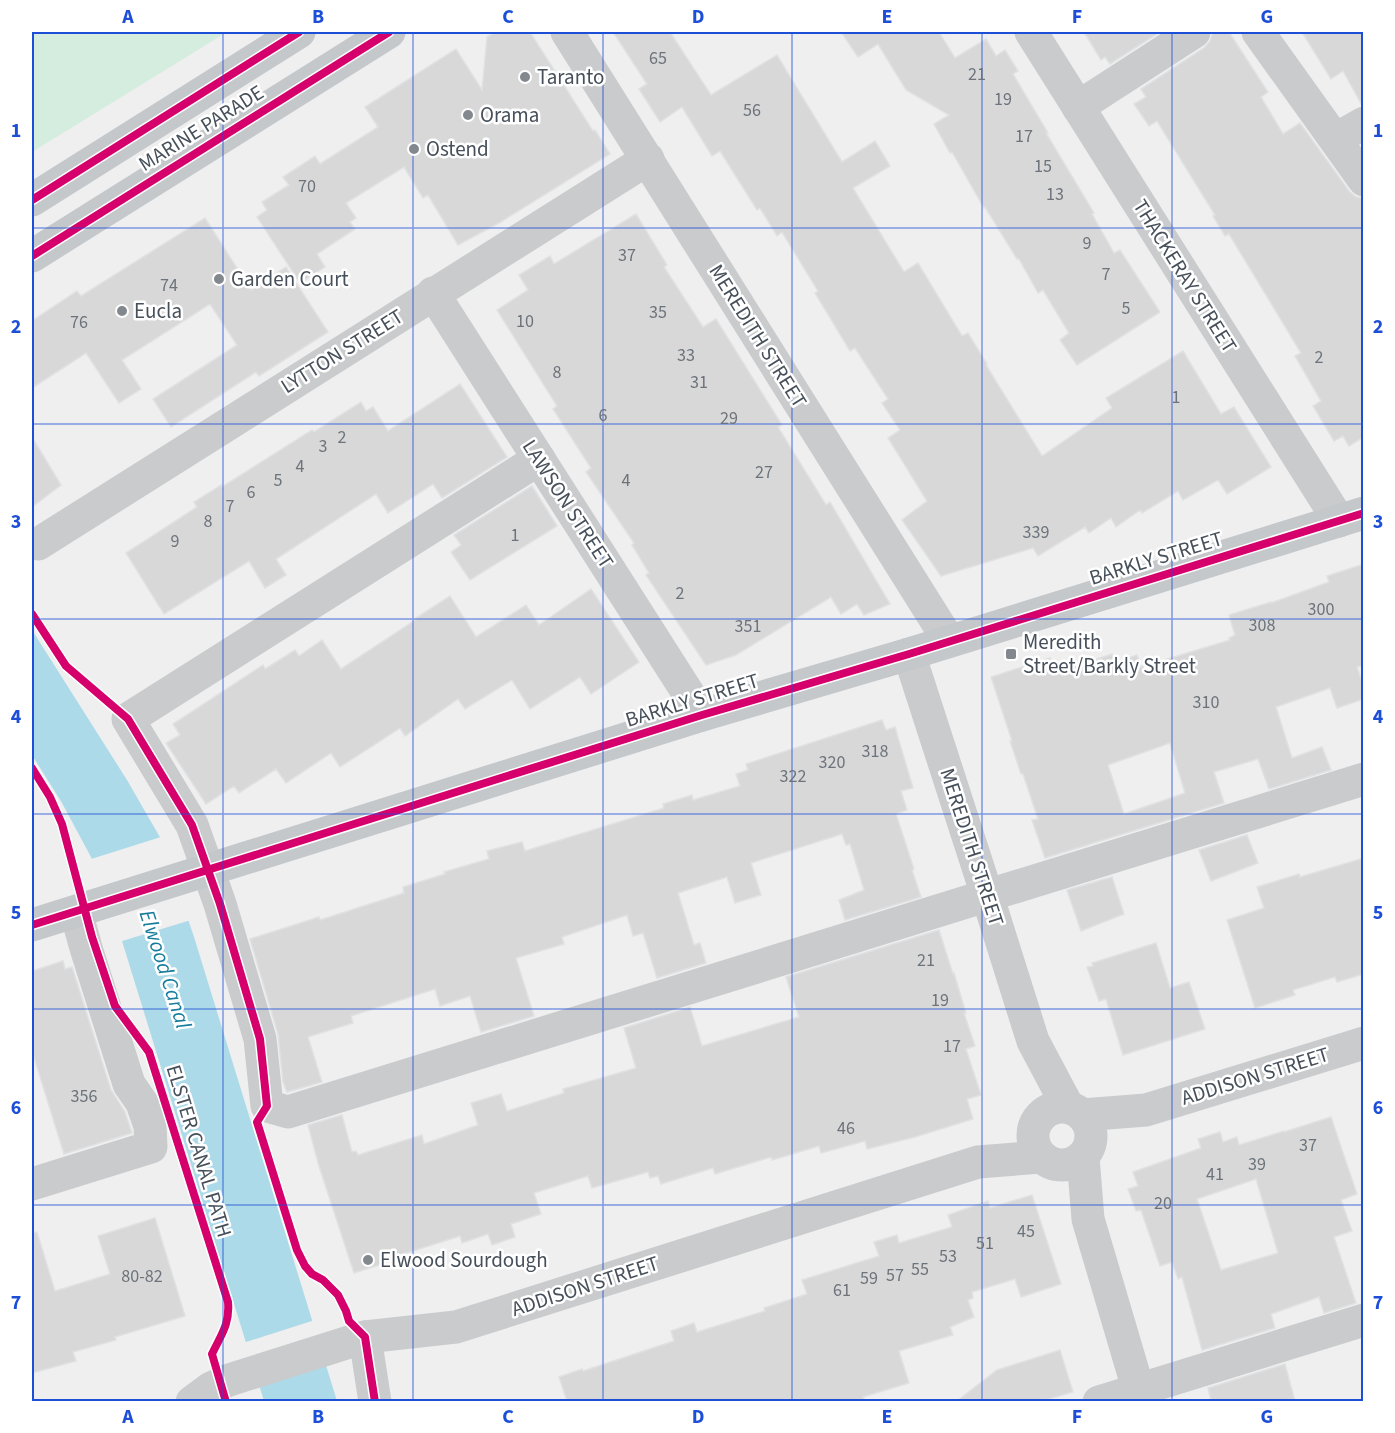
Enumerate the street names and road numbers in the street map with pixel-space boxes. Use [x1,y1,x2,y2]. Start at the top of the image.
street label: MARINE PARADE [133,78,269,178]
street label: THACKERAY STREET [1126,193,1244,359]
street label: MEREDITH STREET [702,258,814,414]
street label: LYTTON STREET [275,301,409,401]
street label: LAWSON STREET [515,434,621,574]
street label: BARKLY STREET [1086,523,1226,593]
street label: BARKLY STREET [622,665,762,735]
street label: MEREDITH STREET [932,764,1012,930]
street label: ADDISON STREET [1177,1039,1333,1113]
street label: ELSTER CANAL PATH [158,1061,240,1241]
street label: ADDISON STREET [508,1248,662,1324]

